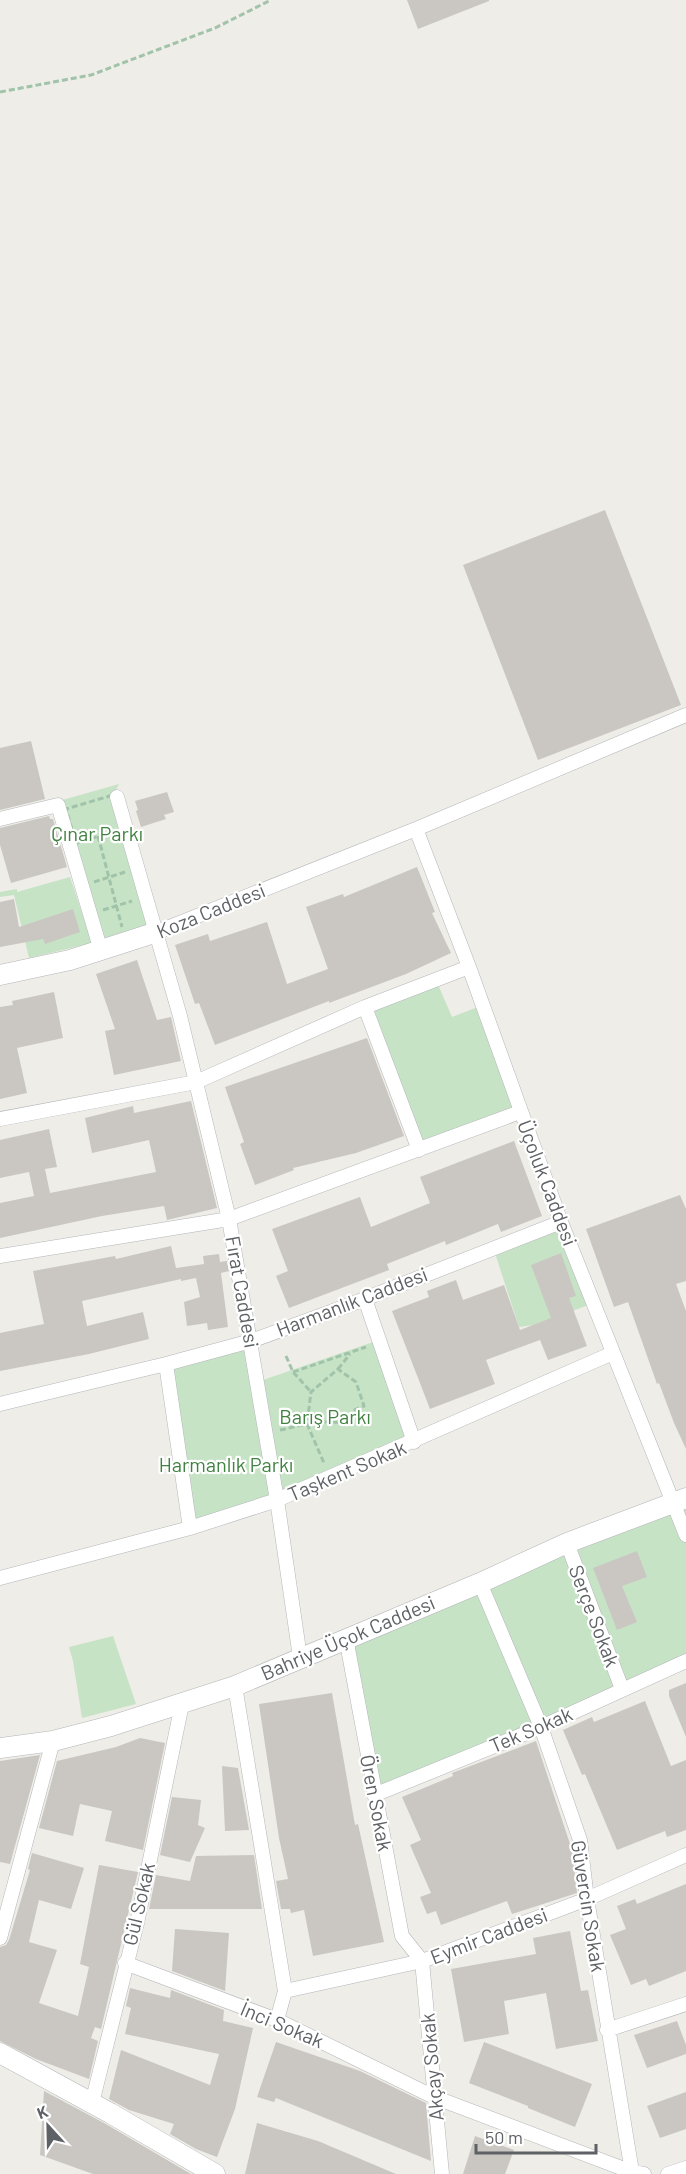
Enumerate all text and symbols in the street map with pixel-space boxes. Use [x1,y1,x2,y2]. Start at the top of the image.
park label: Çınar Parkı [51,821,143,845]
street label: Koza Caddesi [153,877,269,943]
street label: Üçoluk Caddesi [513,1116,583,1249]
street label: Fırat Caddesi [221,1234,265,1350]
street label: Harmanlık Caddesi [273,1261,431,1341]
park label: Barış Parkı [279,1404,371,1428]
street label: Taşkent Sokak [284,1434,409,1506]
park label: Harmanlık Parkı [159,1452,293,1476]
street label: Serçe Sokak [565,1561,625,1670]
street label: Bahriye Üçok Caddesi [257,1590,438,1685]
street label: Tek Sokak [486,1701,575,1757]
street label: Ören Sokak [356,1753,398,1853]
street label: Güvercin Sokak [567,1838,611,1973]
street label: Gül Sokak [117,1860,159,1948]
street label: Eymir Caddesi [427,1902,551,1968]
street label: İnci Sokak [237,1996,328,2052]
street label: Akçay Sokak [414,2012,448,2122]
north arrow [18,2096,78,2156]
text: K [34,2101,50,2122]
scale bar [476,2117,596,2155]
text: 50 m [485,2126,523,2148]

